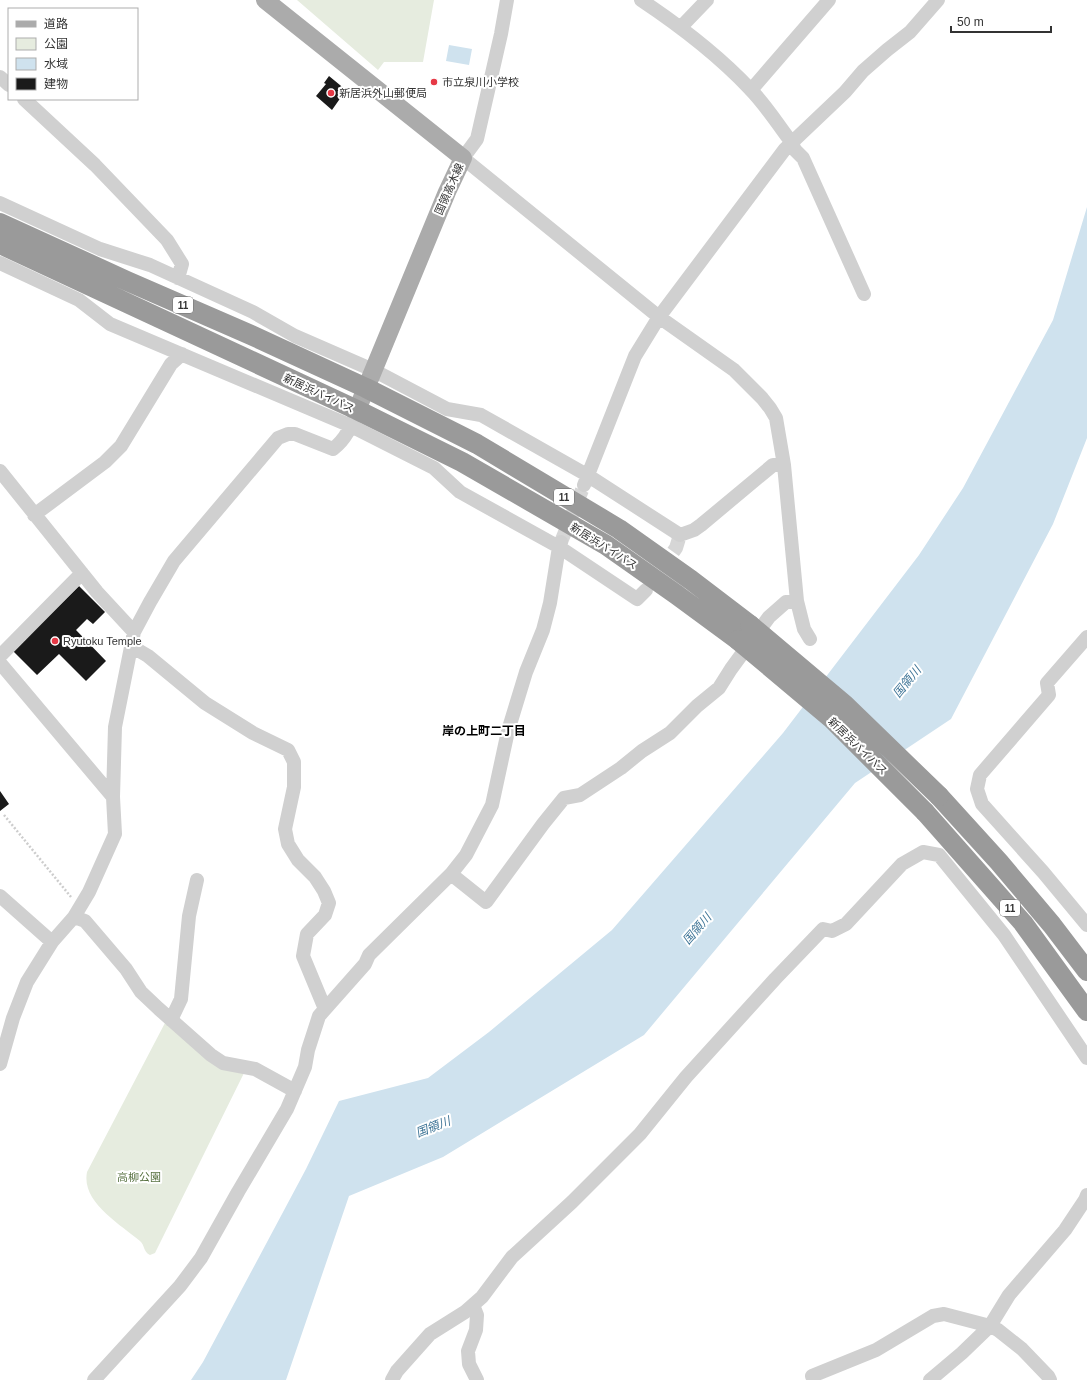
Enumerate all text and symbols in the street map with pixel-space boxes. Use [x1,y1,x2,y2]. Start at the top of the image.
legend [8,8,138,100]
scale bar [951,8,1051,34]
text: 50 m [957,15,984,29]
text: 道路 [44,17,68,31]
text: 公園 [44,37,68,51]
text: 水域 [44,57,68,71]
place label: 市立泉川小学校 [442,76,519,88]
text: 建物 [44,77,68,91]
marker: 市立泉川小学校 [429,77,439,87]
place label: 新居浜外山郵便局 [339,87,427,99]
marker: 新居浜外山郵便局 [326,88,336,98]
street label: 国領高木線 [432,161,466,217]
road number: 11 [173,297,193,313]
street label: 新居浜バイパス [282,371,356,415]
road number: 11 [554,489,574,505]
street label: 新居浜バイパス [568,521,640,571]
place label: Ryutoku Temple [63,635,142,647]
marker: Ryutoku Temple [50,636,60,646]
water label: 国領川 [890,662,925,700]
street label: 新居浜バイパス [826,715,890,777]
district label: 岸の上町二丁目 [442,724,526,738]
road number: 11 [1000,900,1020,916]
water label: 国領川 [680,909,715,947]
water label: 国領川 [414,1113,454,1140]
park label: 高柳公園 [117,1171,161,1183]

